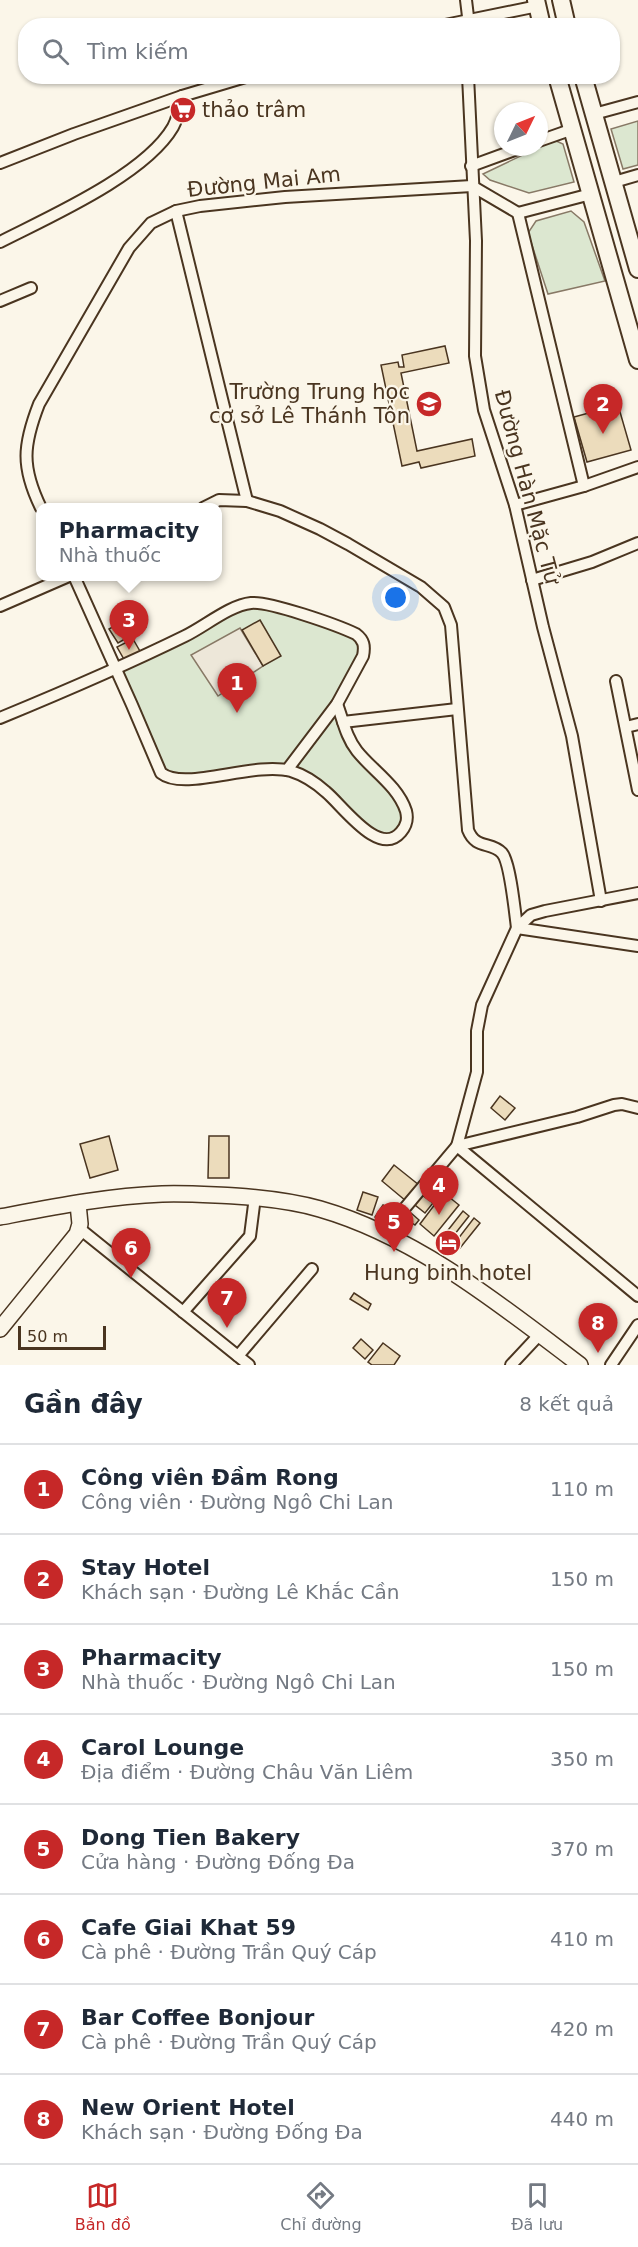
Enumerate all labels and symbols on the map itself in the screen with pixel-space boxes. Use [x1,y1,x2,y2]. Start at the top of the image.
supermarket icon: thảo trâm [168,95,198,125]
place label: thảo trâm [202,98,306,122]
north arrow [494,102,548,156]
street label: Đường Mai Am [186,162,342,202]
place label: Trường Trung học cơ sở Lê Thánh Tôn [209,380,410,428]
pin: 2 [584,384,622,434]
street label: Đường Hàn Mặc Tử [490,387,565,588]
school or university icon: Trường Trung học cơ sở Lê Thánh Tôn [414,389,444,419]
your location [381,583,410,612]
pin: 3 [110,600,148,650]
pin: 1 [218,664,256,713]
pin: 4 [420,1166,458,1215]
pin: 5 [374,1202,414,1252]
pin: 6 [112,1228,150,1278]
hotel icon: Hung binh hotel [433,1228,463,1258]
place label: Hung binh hotel [364,1261,532,1285]
pin: 7 [208,1278,246,1328]
pin: 8 [578,1304,618,1353]
scale bar [18,1323,106,1350]

